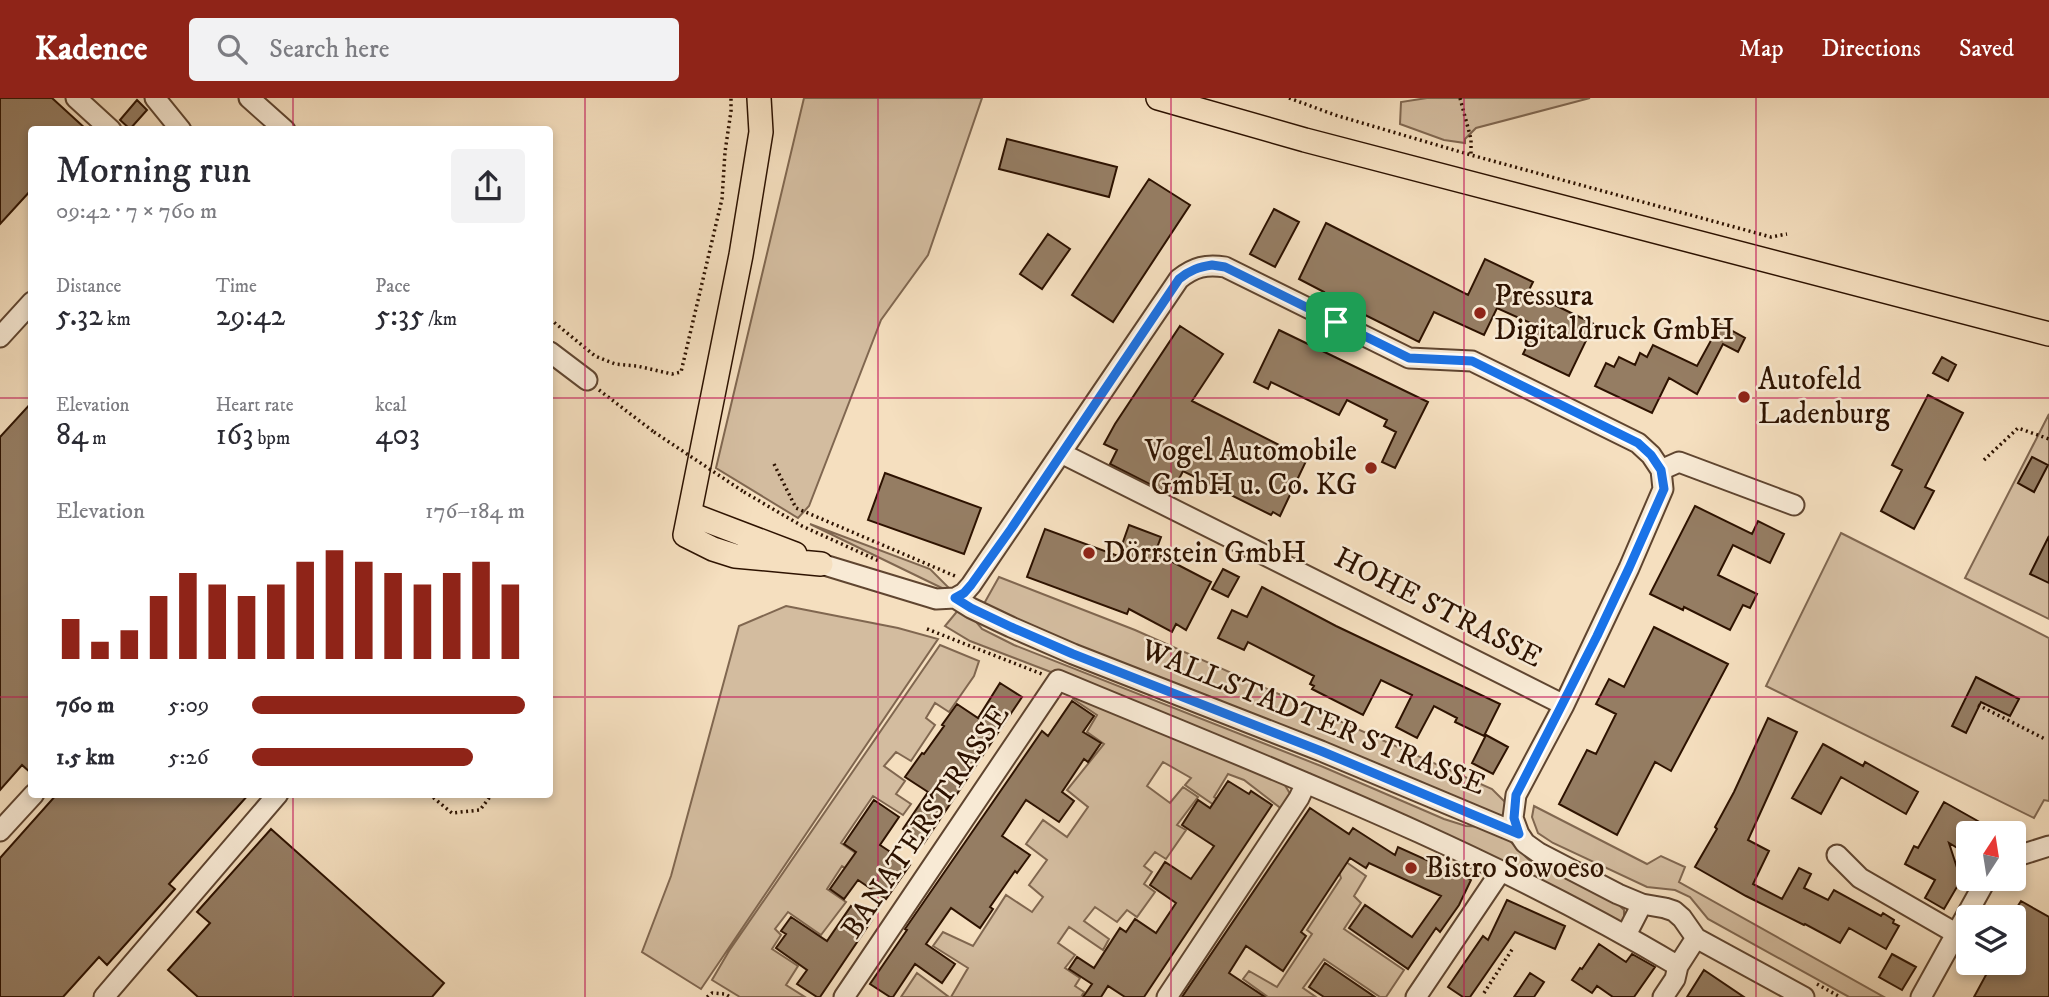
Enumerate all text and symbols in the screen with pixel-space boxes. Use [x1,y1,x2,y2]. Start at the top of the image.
search box [189,18,679,81]
text: Kadence [35,29,147,70]
icon: search [213,30,251,68]
text: Search here [269,33,390,66]
text: Map [1739,34,1784,64]
text: Directions [1822,34,1921,64]
text: Saved [1959,34,2014,64]
text: Morning run [56,147,251,195]
button: share [451,149,525,223]
text: 09:42 · 7 × 760 m [56,197,217,226]
text: Distance [56,275,121,298]
text: Time [216,275,257,298]
text: Pace [375,275,410,298]
place label: Pressura Digitaldruck GmbH [1494,278,1735,349]
pin [1306,292,1366,352]
text: 5.32 [56,298,103,335]
text: 29:42 [216,298,285,335]
text: 5:35 [375,298,424,335]
icon: arrive [1317,303,1355,341]
marker: Pressura Digitaldruck GmbH [1472,305,1488,321]
text: km [103,308,131,331]
text: /km [424,308,457,331]
place label: Autofeld Ladenburg [1758,362,1890,433]
marker: Autofeld Ladenburg [1736,389,1752,405]
text: Elevation [56,394,130,417]
text: Heart rate [216,394,294,417]
text: kcal [375,394,407,417]
text: 84 [56,417,88,454]
text: 163 [216,417,253,454]
text: 403 [375,417,420,454]
text: m [88,427,107,450]
text: bpm [253,427,290,450]
place label: Vogel Automobile GmbH u. Co. KG [1144,433,1357,504]
marker: Vogel Automobile GmbH u. Co. KG [1363,460,1379,476]
text: Elevation [56,497,145,526]
text: 176–184 m [425,497,525,526]
place label: Dörrstein GmbH [1103,535,1306,572]
street label: HOHE STRASSE [1328,540,1548,676]
marker: Dörrstein GmbH [1081,545,1097,561]
street label: WALLSTADTER STRASSE [1134,631,1491,804]
text: 760 m [56,691,115,720]
text: 5:09 [168,691,209,720]
street label: BANATERSTRASSE [834,698,1018,946]
text: 1.5 km [56,743,115,772]
text: 5:26 [168,743,209,772]
north arrow [1956,821,2026,891]
map controls [1956,821,2026,975]
place label: Bistro Sowoeso [1425,850,1604,887]
marker: Bistro Sowoeso [1403,860,1419,876]
button: layers [1956,905,2026,975]

